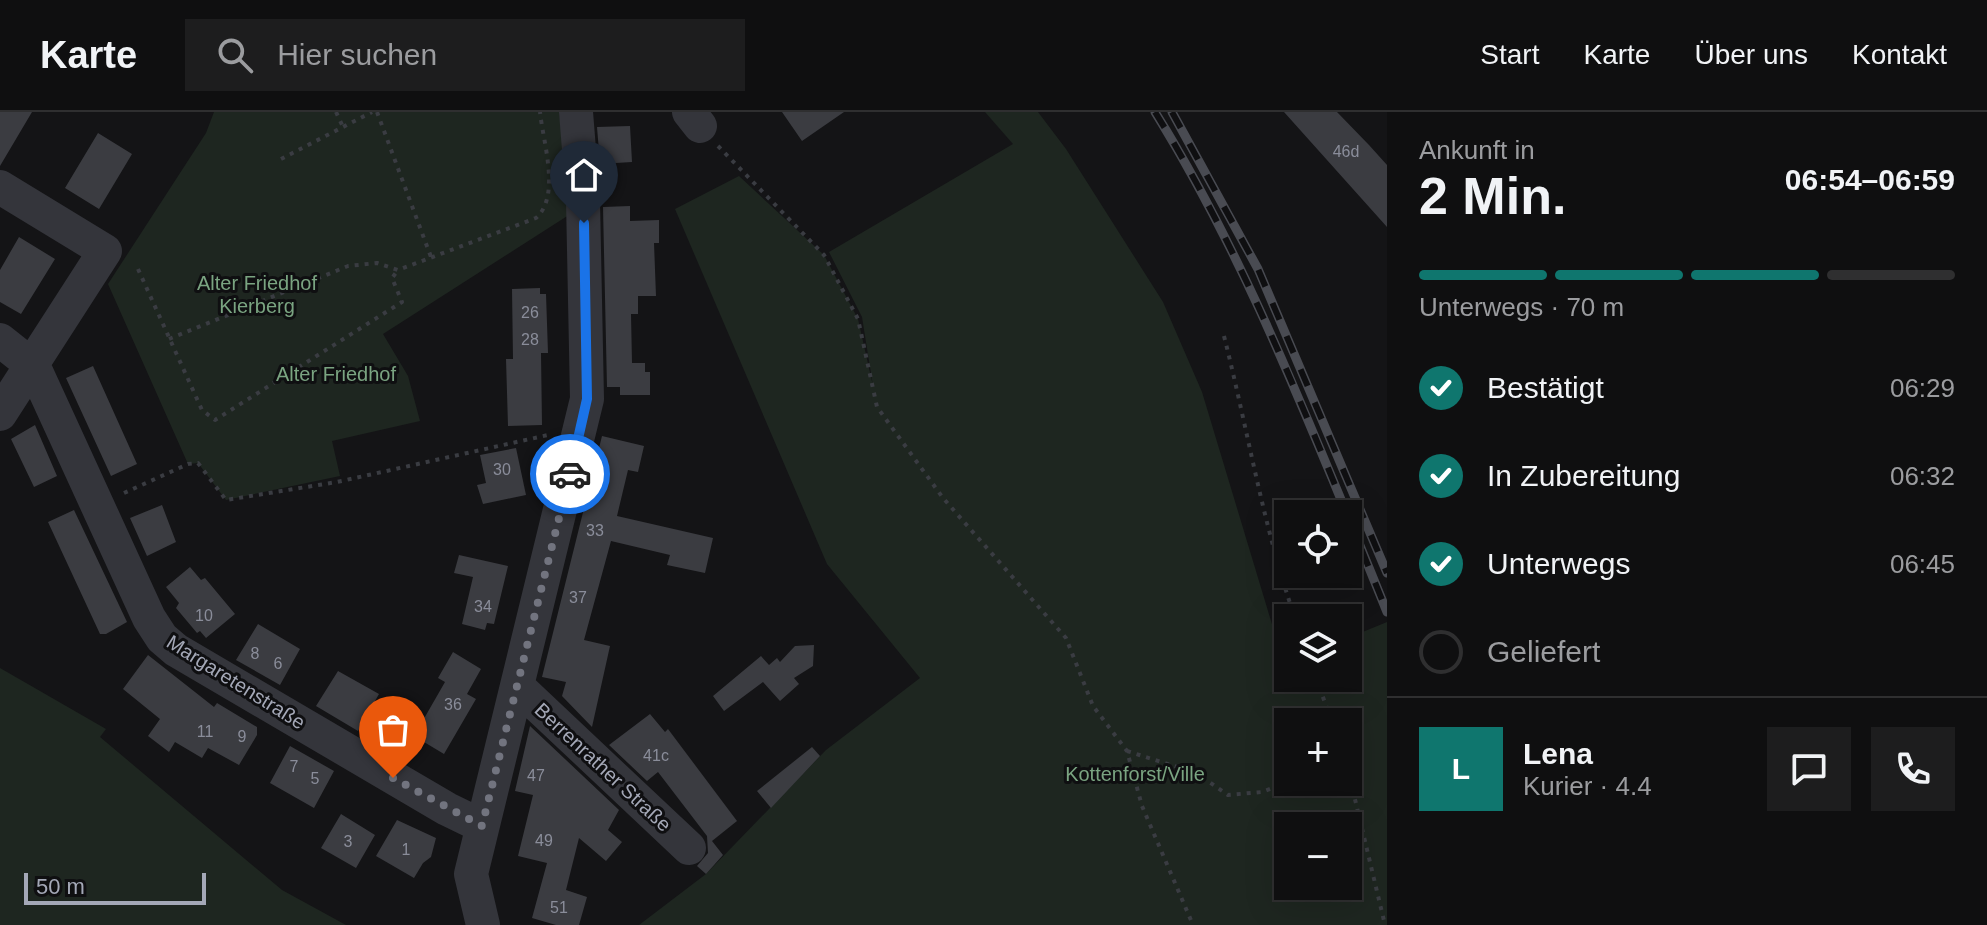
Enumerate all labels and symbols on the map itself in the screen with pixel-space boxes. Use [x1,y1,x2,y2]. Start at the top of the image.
pin [550,141,618,223]
house number: 46d [1333,143,1359,160]
park label: Alter Friedhof Kierberg [197,272,317,317]
house number: 26 [521,304,539,321]
house number: 28 [521,331,539,348]
park label: Alter Friedhof [276,363,396,385]
courier [530,434,610,514]
house number: 30 [493,461,511,478]
house number: 33 [586,522,604,539]
house number: 37 [569,589,587,606]
house number: 34 [474,598,492,615]
house number: 10 [195,607,213,624]
street label: Margaretenstraße [163,631,309,733]
house number: 8 [251,645,260,662]
house number: 6 [274,655,283,672]
pin [359,696,427,778]
house number: 36 [444,696,462,713]
street label: Berrenrather Straße [530,698,676,836]
house number: 11 [197,723,213,740]
house number: 9 [238,728,247,745]
house number: 41c [643,747,669,764]
house number: 7 [290,758,299,775]
park label: Kottenforst/Ville [1065,763,1205,785]
house number: 47 [527,767,545,784]
house number: 5 [311,770,320,787]
house number: 49 [535,832,553,849]
house number: 3 [344,833,353,850]
house number: 1 [402,841,411,858]
scale bar [24,869,206,905]
house number: 51 [550,899,568,916]

